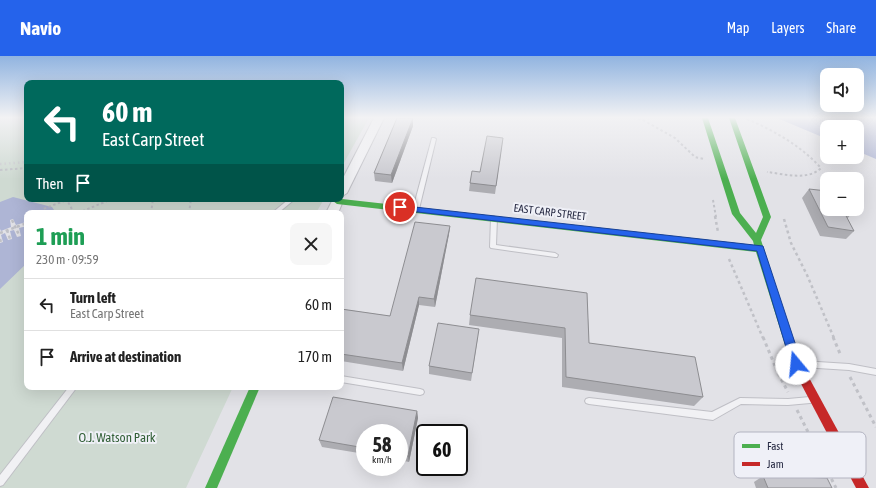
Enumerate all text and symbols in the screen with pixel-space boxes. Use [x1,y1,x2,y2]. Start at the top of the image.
text: Navio [20,17,61,39]
text: Map [727,20,749,36]
text: Layers [771,20,804,36]
text: Share [826,20,856,36]
map controls [820,68,864,216]
button: sound [820,68,864,112]
icon: left [36,96,88,148]
text: 60 m [102,96,152,128]
button: + [820,120,864,164]
text: East Carp Street [102,129,204,150]
icon: arrive [72,172,94,194]
button: − [820,172,864,216]
text: Then [36,175,64,192]
pin [383,190,417,224]
icon: arrive [389,196,411,218]
street label: EAST CARP STREET [513,202,587,222]
text: 1 min [36,223,85,250]
button: close [290,223,332,265]
text: 230 m · 09:59 [36,252,99,267]
text: Turn left [70,289,116,306]
icon: left [36,294,58,316]
text: 60 m [305,296,332,313]
text: East Carp Street [70,306,144,321]
position arrow [775,343,817,385]
icon: arrive [36,346,58,368]
text: Arrive at destination [70,348,181,365]
text: 170 m [298,348,332,365]
speed limit sign: 60 [416,424,468,476]
park label: O.J. Watson Park [79,430,156,445]
legend [734,432,866,478]
text: 58 [373,433,391,456]
text: Fast [767,440,783,452]
text: km/h [372,454,392,465]
text: Jam [767,458,784,470]

